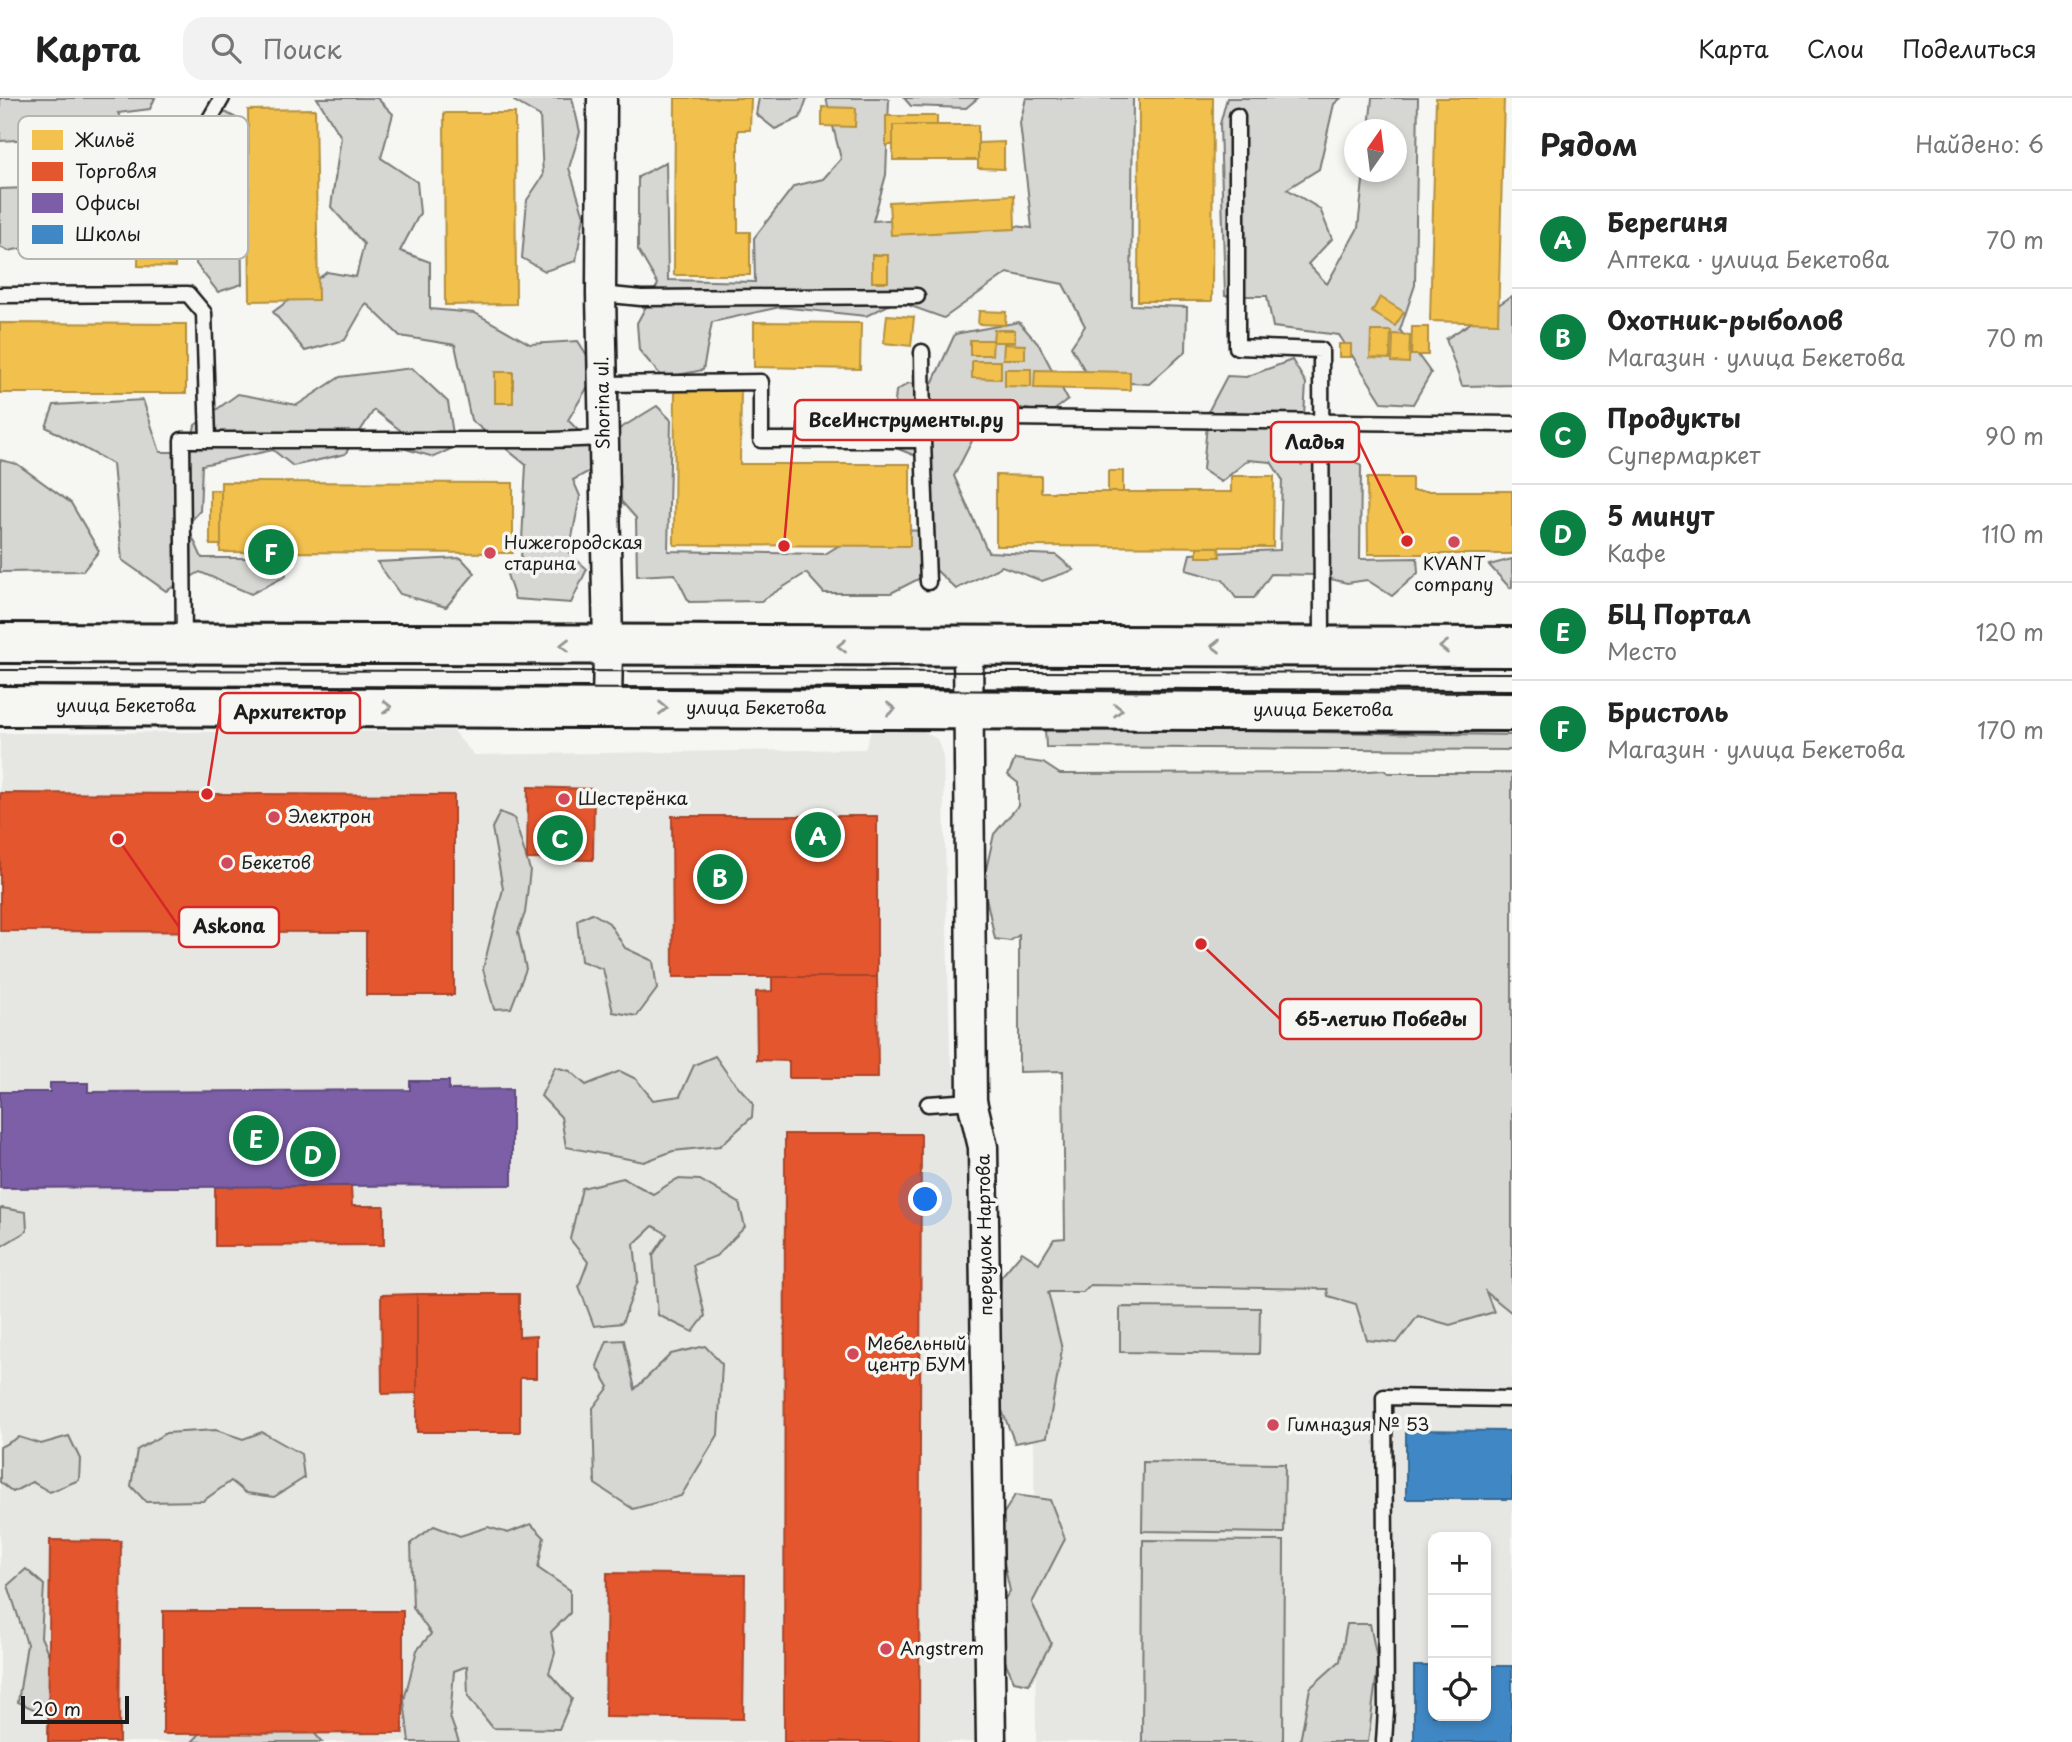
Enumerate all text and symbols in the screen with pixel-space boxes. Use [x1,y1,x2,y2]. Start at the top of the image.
search box [183,17,673,80]
text: Карта [35,23,141,73]
icon: search [207,29,245,67]
text: Поиск [263,29,342,68]
text: Карта [1698,30,1769,66]
text: Слои [1807,30,1864,66]
text: Поделиться [1902,30,2037,66]
legend [18,116,248,259]
north arrow [1344,119,1407,182]
text: Рядом [1540,121,1638,166]
text: Жильё [74,125,135,153]
text: Найдено: 6 [1915,126,2044,161]
text: Торговля [75,156,157,184]
text: Офисы [75,188,140,216]
text: Берегиня [1607,202,1728,241]
text: Школы [75,219,141,247]
text: A [1554,222,1572,257]
text: 70 m [1986,222,2044,257]
text: Аптека · улица Бекетова [1607,241,1889,276]
text: Охотник-рыболов [1607,300,1843,339]
text: B [1555,320,1571,355]
text: 70 m [1986,320,2044,355]
text: Магазин · улица Бекетова [1607,339,1905,374]
street label: Shorina ul. [587,356,616,450]
text: Продукты [1607,398,1741,437]
callout: ВсеИнструменты.ру [795,400,1018,440]
text: ВсеИнструменты.ру [808,405,1004,433]
text: C [1554,418,1572,453]
text: 90 m [1985,418,2044,453]
callout: Ладья [1271,422,1359,462]
text: Ладья [1285,427,1345,455]
text: Супермаркет [1607,437,1761,472]
text: 5 минут [1607,496,1714,535]
text: D [1554,516,1572,551]
text: 110 m [1982,516,2044,551]
pin: F [248,526,294,578]
place label: Нижегородская старина [504,528,643,576]
marker: KVANT company [1446,534,1462,550]
text: Кафе [1607,535,1666,570]
marker: Нижегородская старина [482,545,498,561]
place label: KVANT company [1414,549,1494,597]
text: БЦ Портал [1607,594,1751,633]
text: E [1556,614,1570,649]
text: 120 m [1976,614,2044,649]
text: Место [1607,633,1677,668]
one-way arrow [560,637,570,653]
one-way arrow [836,638,847,653]
one-way arrow [1211,638,1221,654]
one-way arrow [1438,639,1449,655]
street label: улица Бекетова [56,691,197,718]
text: Бристоль [1607,692,1728,731]
callout: Архитектор [220,693,360,733]
street label: улица Бекетова [686,693,827,720]
street label: улица Бекетова [1253,695,1394,722]
text: Архитектор [234,697,347,725]
one-way arrow [382,699,392,715]
one-way arrow [658,700,669,716]
one-way arrow [886,701,896,717]
one-way arrow [1113,702,1124,718]
text: F [1556,712,1570,747]
text: 170 m [1977,712,2044,747]
text: Магазин · улица Бекетова [1607,731,1905,766]
place label: Шестерёнка [578,784,689,811]
marker: Шестерёнка [556,791,572,807]
place label: Электрон [288,802,371,829]
marker: Электрон [266,809,282,825]
pin: A [795,809,841,861]
pin: C [537,812,583,864]
place label: Бекетов [241,848,311,875]
pin: B [697,851,743,903]
marker: Бекетов [219,855,235,871]
callout: Askona [179,907,279,947]
text: Askona [192,911,265,939]
callout: 65-летию Победы [1280,999,1481,1039]
text: 65-летию Победы [1295,1004,1467,1032]
pin: E [233,1112,279,1164]
pin: D [290,1128,336,1180]
street label: переулок Нартова [969,1153,998,1316]
your location [908,1182,942,1216]
place label: Мебельный центр БУМ [867,1329,967,1377]
marker: Мебельный центр БУМ [845,1346,861,1362]
place label: Гимназия № 53 [1287,1410,1429,1437]
marker: Гимназия № 53 [1265,1417,1281,1433]
map controls [1428,1532,1491,1721]
button: + [1428,1532,1491,1595]
button: − [1428,1595,1491,1658]
place label: Angstrem [900,1634,984,1661]
marker: Angstrem [878,1641,894,1657]
button: locate [1428,1658,1491,1721]
scale bar [21,1693,130,1725]
text: 20 m [32,1694,81,1722]

